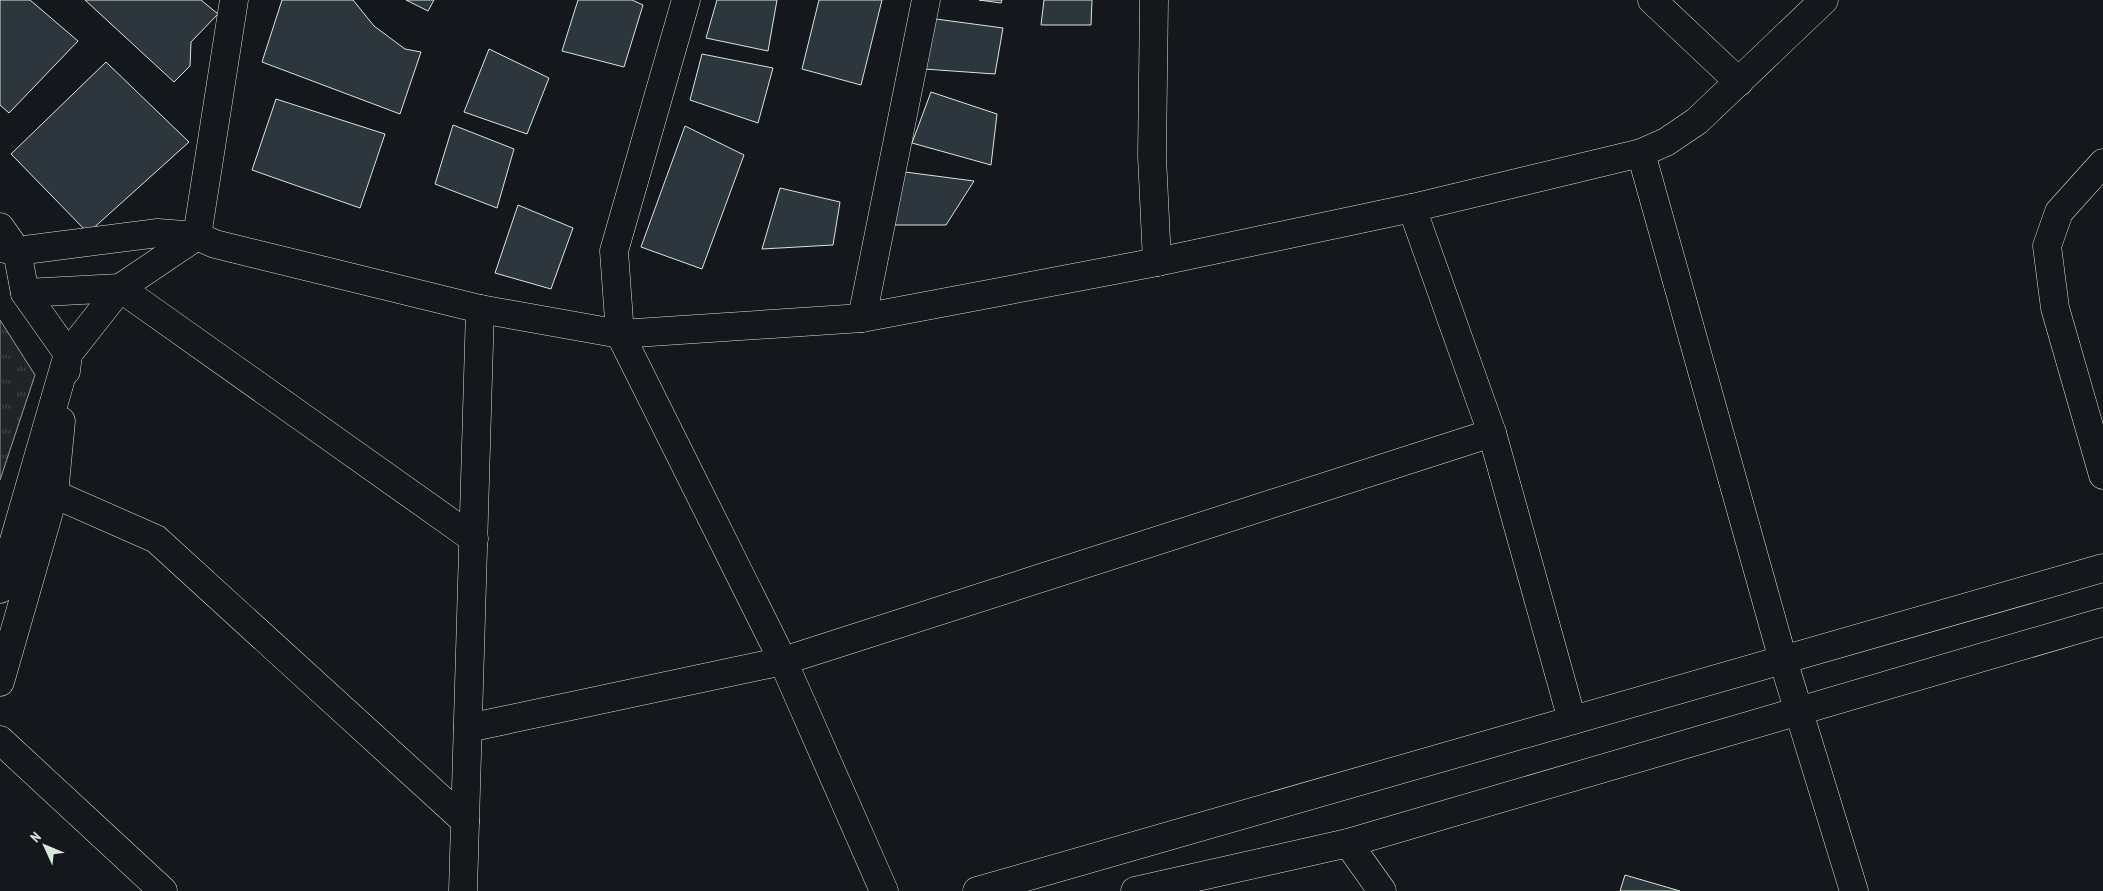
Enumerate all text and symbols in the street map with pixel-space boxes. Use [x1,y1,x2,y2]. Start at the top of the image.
north arrow [20,821,70,871]
text: N [27,828,45,846]

